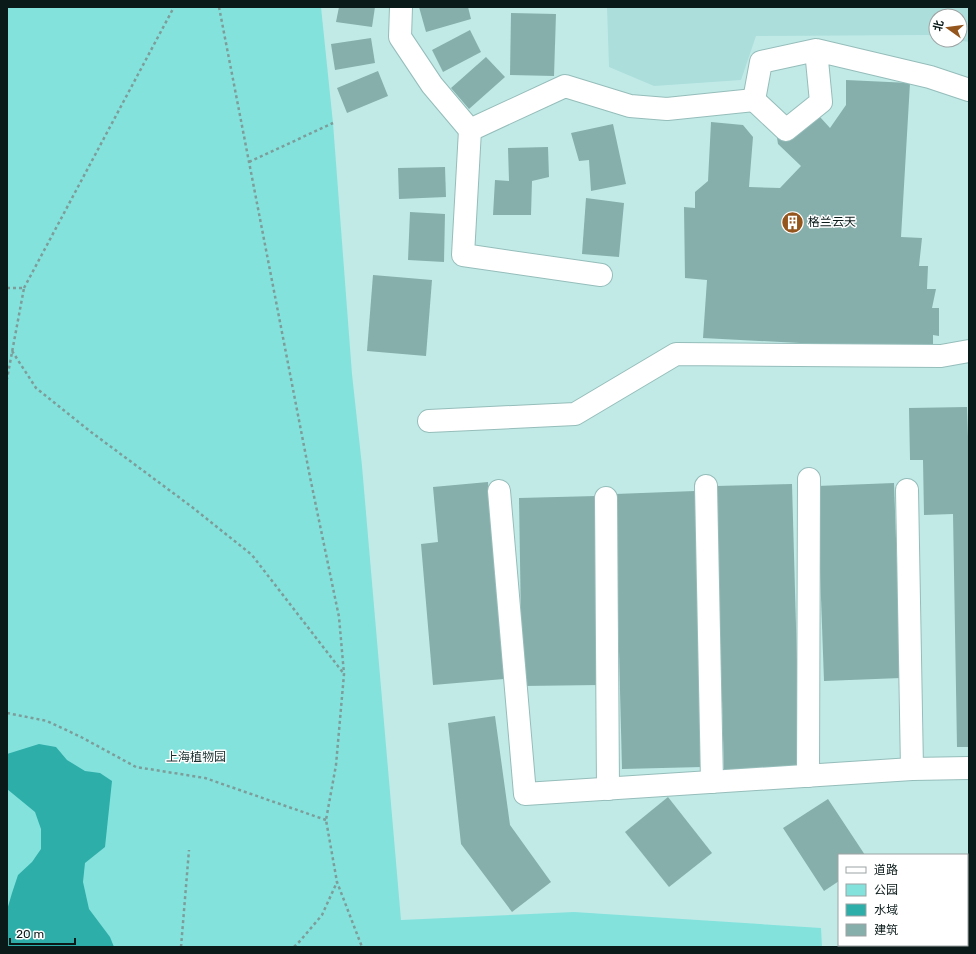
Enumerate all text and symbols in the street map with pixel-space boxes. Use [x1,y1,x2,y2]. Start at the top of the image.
north arrow [928,8,968,48]
text: 北 [931,19,946,33]
building icon: 格兰云天 [780,209,806,235]
place label: 格兰云天 [808,215,856,229]
park label: 上海植物园 [166,750,226,764]
legend [838,854,968,946]
text: 道路 [874,863,898,877]
text: 公园 [874,883,898,897]
text: 水域 [874,903,898,917]
scale bar [10,920,75,946]
text: 建筑 [874,923,898,937]
text: 20 m [16,927,44,941]

